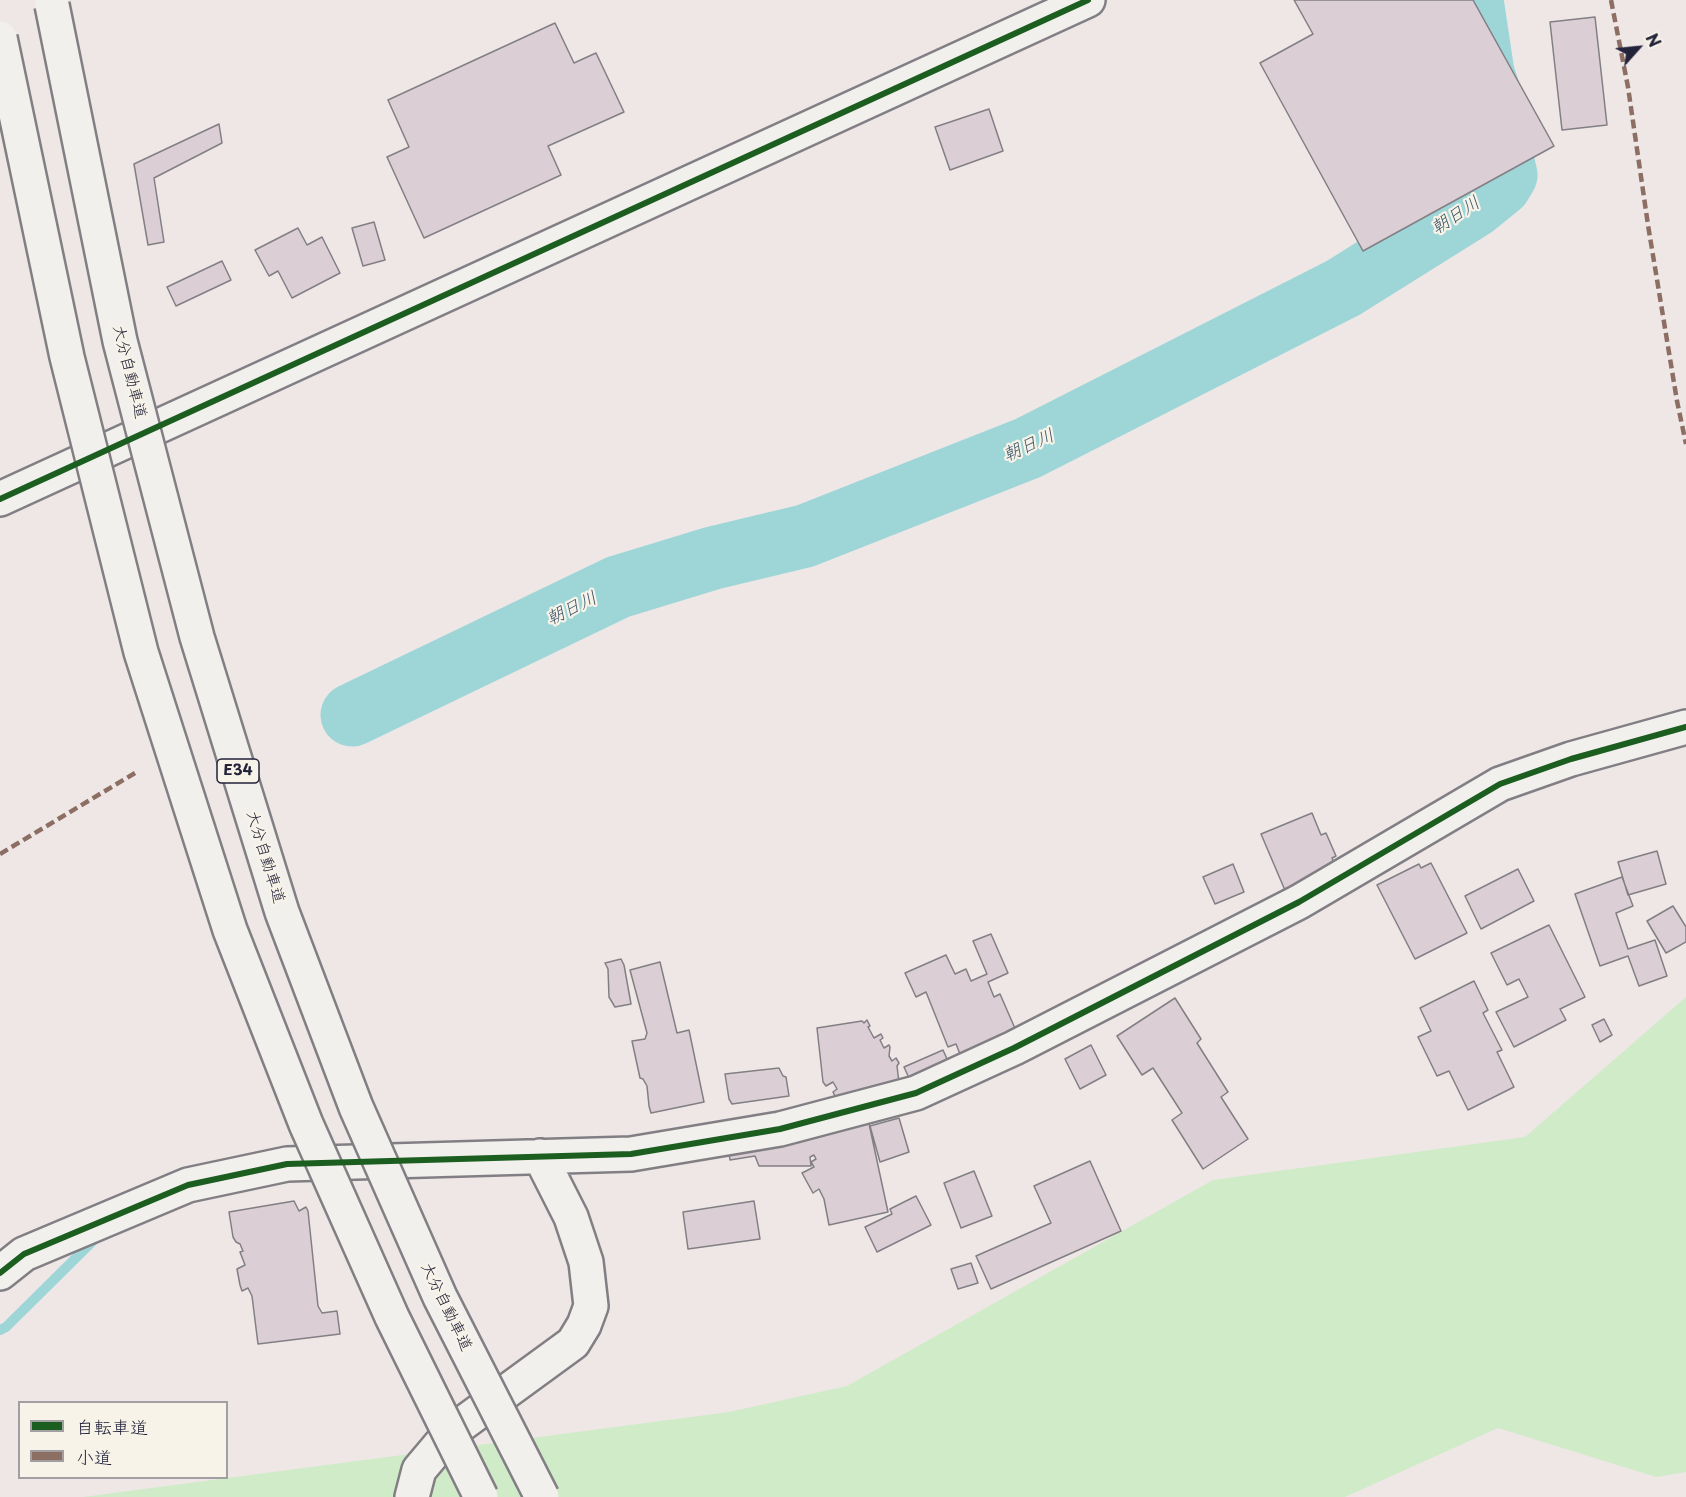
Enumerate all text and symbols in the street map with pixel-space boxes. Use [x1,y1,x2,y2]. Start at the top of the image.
north arrow [1608,18,1668,78]
text: N [1640,29,1668,51]
water label: 朝日川 [1427,192,1485,240]
street label: 大分自動車道 [108,323,150,421]
water label: 朝日川 [1000,425,1058,467]
water label: 朝日川 [543,587,601,631]
road number: E34 [217,759,259,783]
street label: 大分自動車道 [242,808,288,906]
street label: 大分自動車道 [416,1260,476,1354]
legend [18,1401,228,1479]
text: 自転車道 [76,1413,148,1440]
text: 小道 [76,1443,112,1470]

